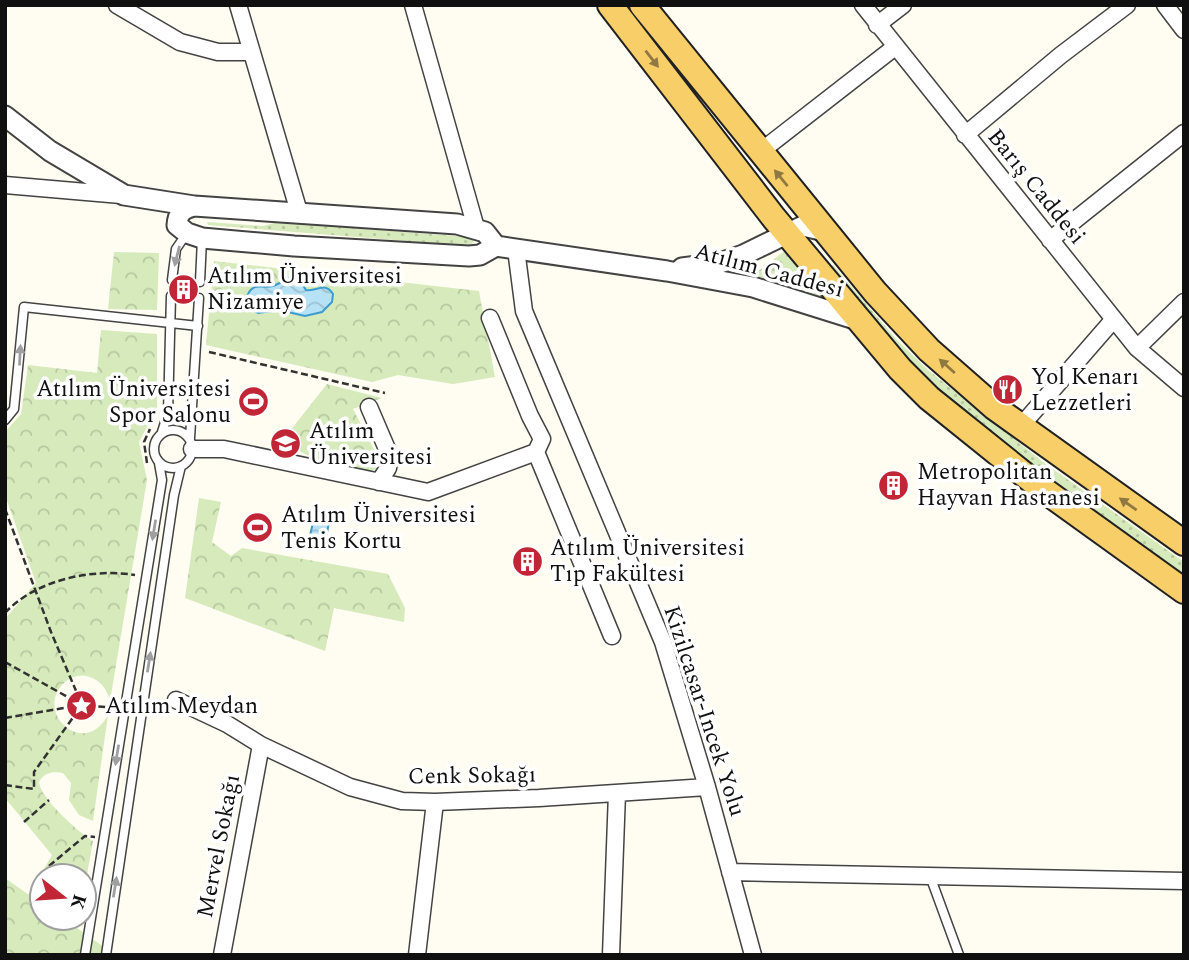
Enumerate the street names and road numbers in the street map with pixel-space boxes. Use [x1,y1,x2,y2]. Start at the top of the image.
street label: Barış Caddesi [978,121,1094,253]
street label: Atılım Caddesi [690,234,848,308]
street label: Kizilcasar-Incek Yolu [653,601,755,821]
street label: Cenk Sokağı [408,757,536,795]
street label: Mervel Sokağı [188,771,250,921]

